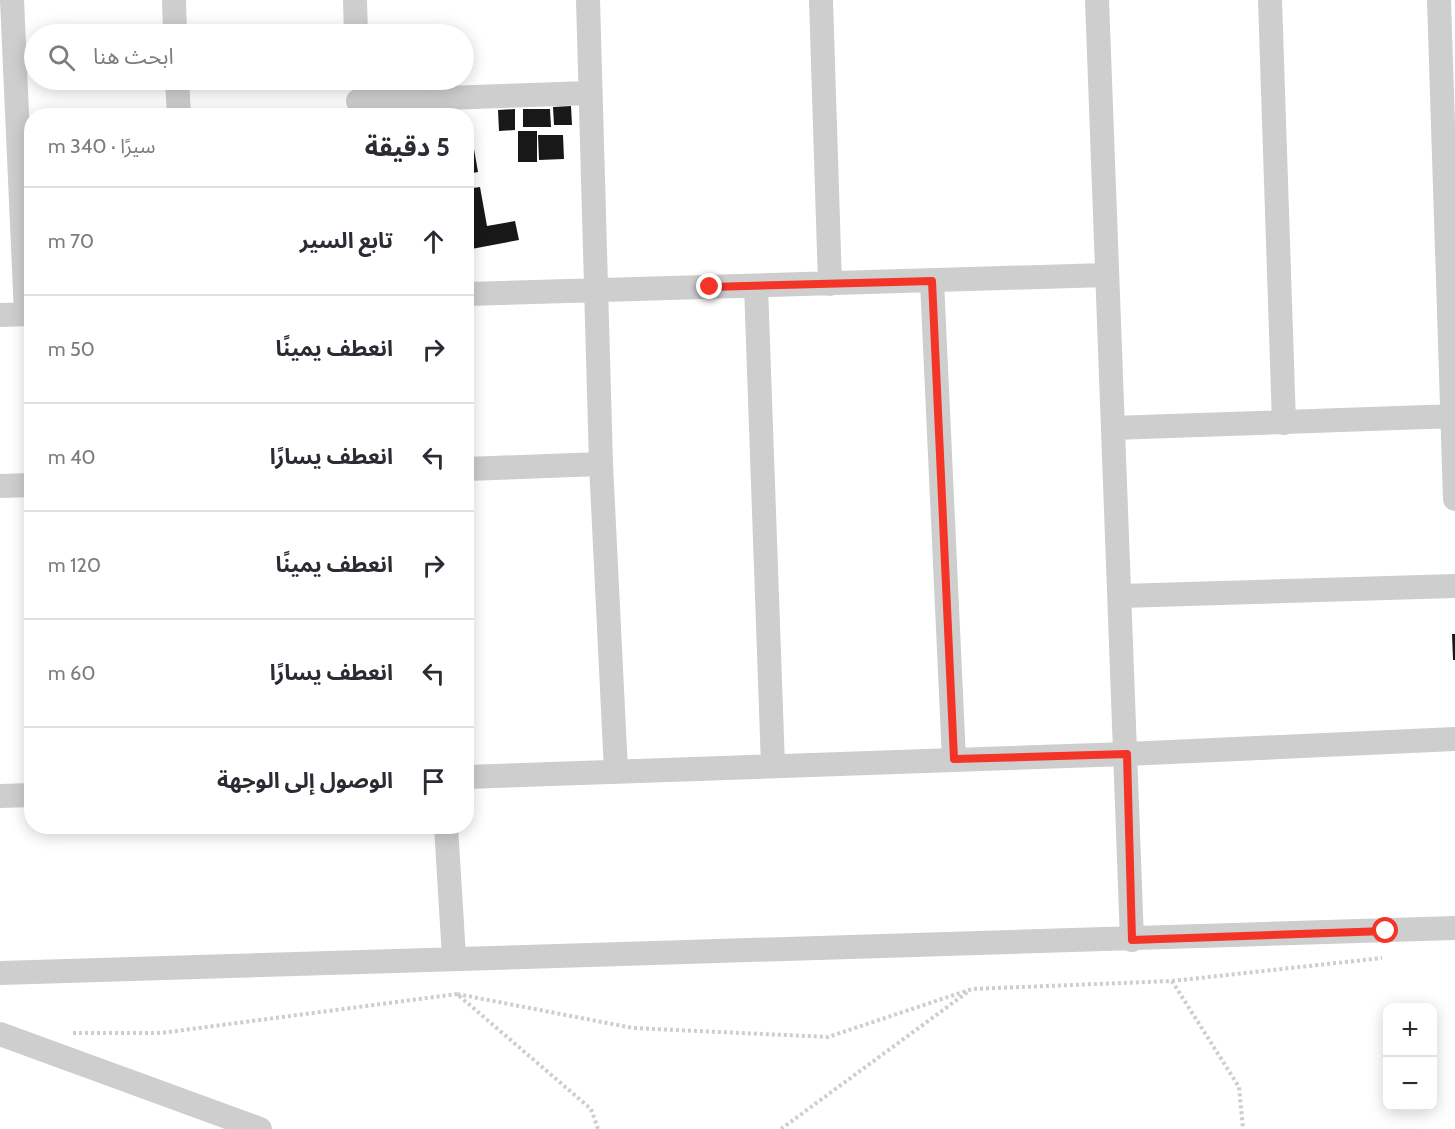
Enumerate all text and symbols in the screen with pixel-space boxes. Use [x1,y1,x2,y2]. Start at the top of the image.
search box [24,24,474,90]
icon: search [45,41,78,74]
text: ابحث هنا [93,43,174,70]
text: 5 دقيقة [365,131,450,163]
text: سيرًا · 340 m [48,134,155,158]
icon: ahead [417,225,450,258]
text: تابع السير [300,227,393,254]
text: 70 m [48,229,94,253]
route end [696,273,722,299]
icon: right [417,333,450,366]
text: انعطف يمينًا [276,335,393,362]
text: 50 m [48,337,95,361]
icon: left [417,441,450,474]
text: انعطف يسارًا [270,443,393,470]
text: 40 m [48,445,96,469]
icon: right [417,549,450,582]
text: انعطف يمينًا [276,551,393,578]
text: 120 m [48,553,101,577]
icon: left [417,657,450,690]
text: انعطف يسارًا [270,659,393,686]
text: 60 m [48,661,95,685]
icon: arrive [417,765,450,798]
text: الوصول إلى الوجهة [217,767,393,794]
route start [1372,917,1398,943]
map controls [1383,1003,1437,1111]
button: + [1383,1003,1437,1057]
button: − [1383,1057,1437,1111]

